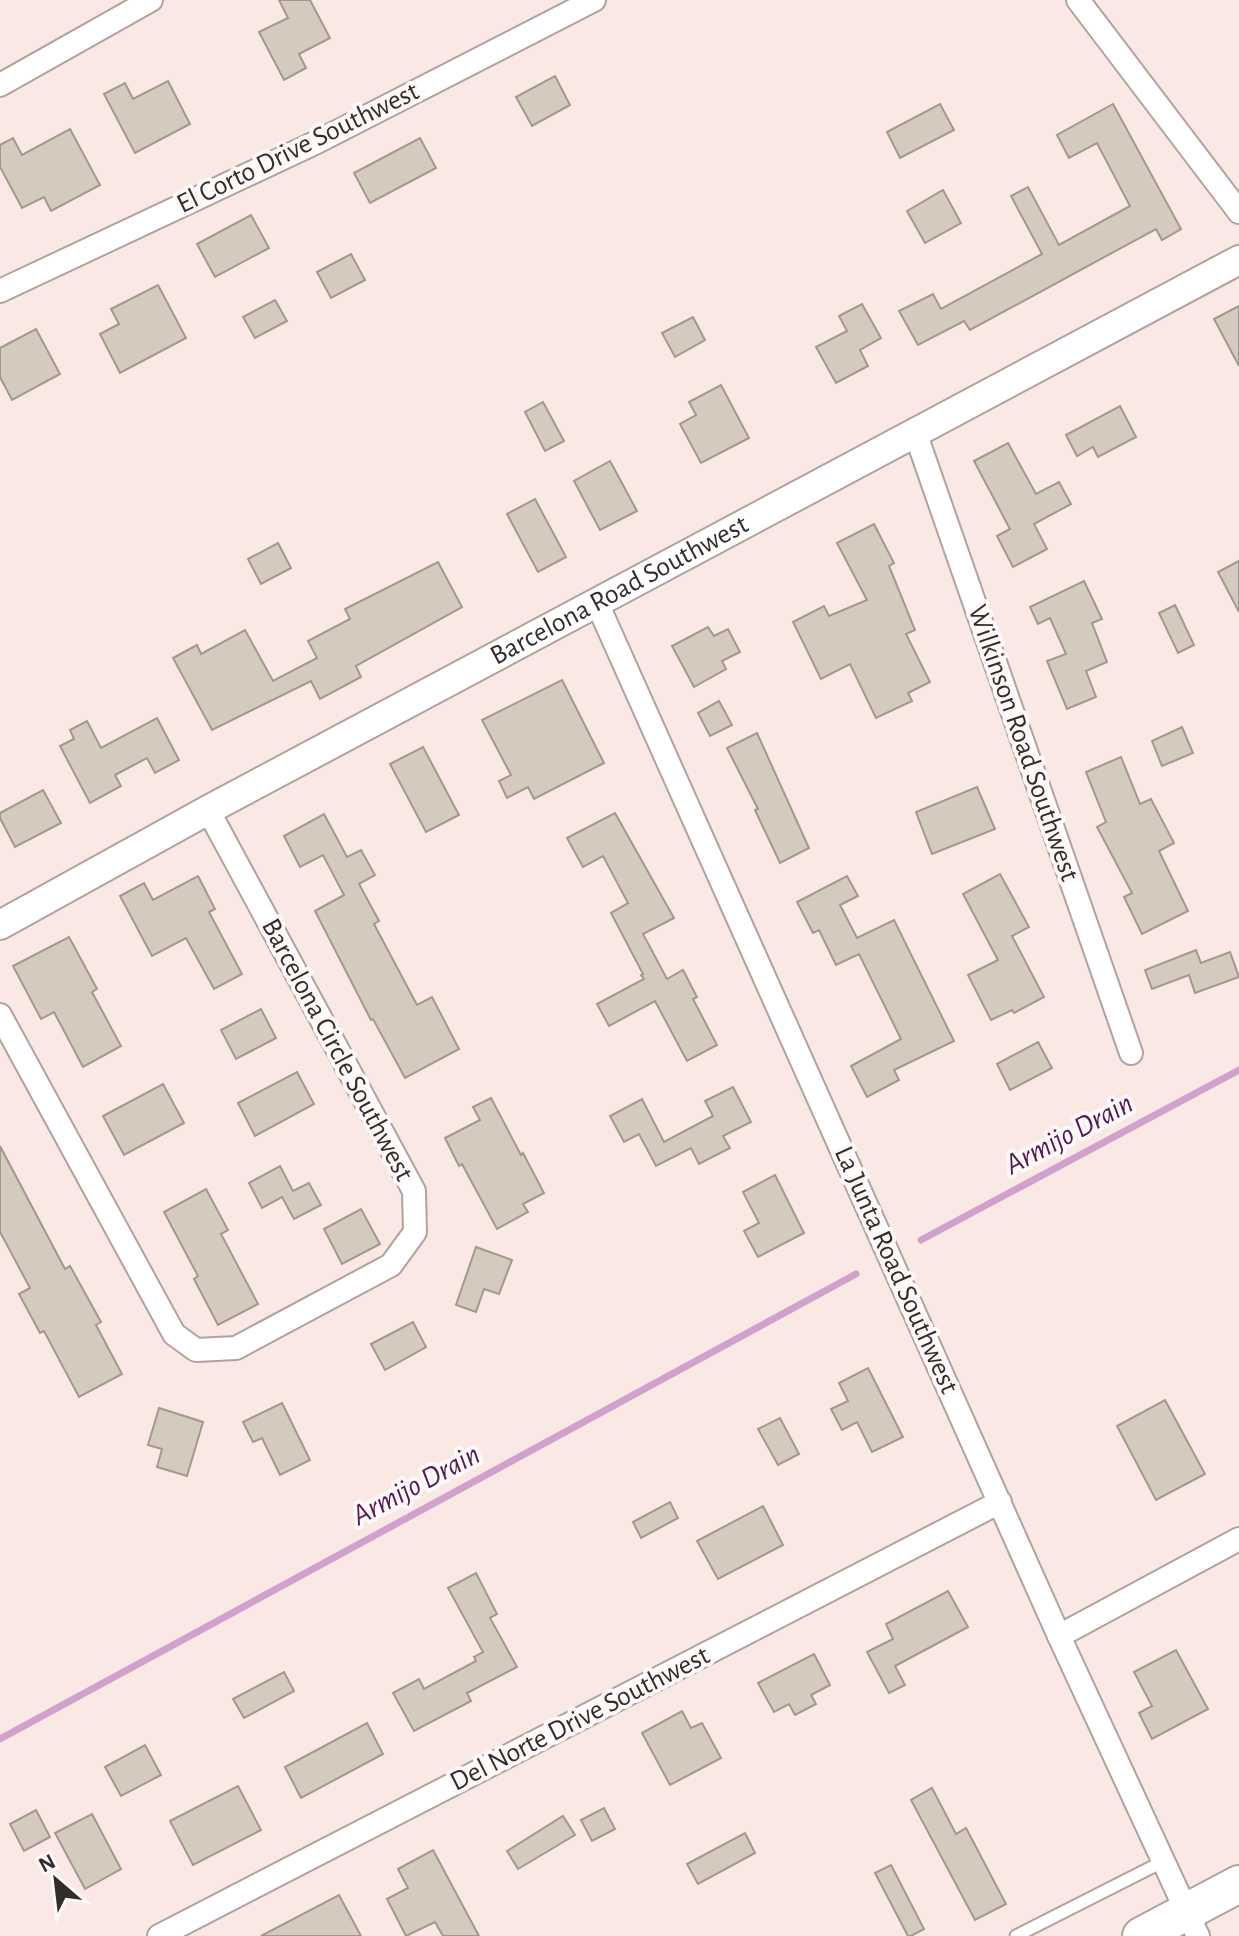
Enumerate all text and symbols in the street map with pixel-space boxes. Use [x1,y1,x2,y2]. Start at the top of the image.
street label: El Corto Drive Southwest [172,77,424,219]
street label: Barcelona Road Southwest [486,510,753,671]
street label: Wilkinson Road Southwest [963,601,1084,885]
street label: Barcelona Circle Southwest [256,914,418,1186]
water label: Armijo Drain [999,1088,1138,1181]
street label: La Junta Road Southwest [829,1142,963,1398]
water label: Armijo Drain [346,1439,485,1532]
street label: Del Norte Drive Southwest [446,1641,714,1797]
north arrow [16,1840,96,1920]
text: N [35,1850,59,1877]

